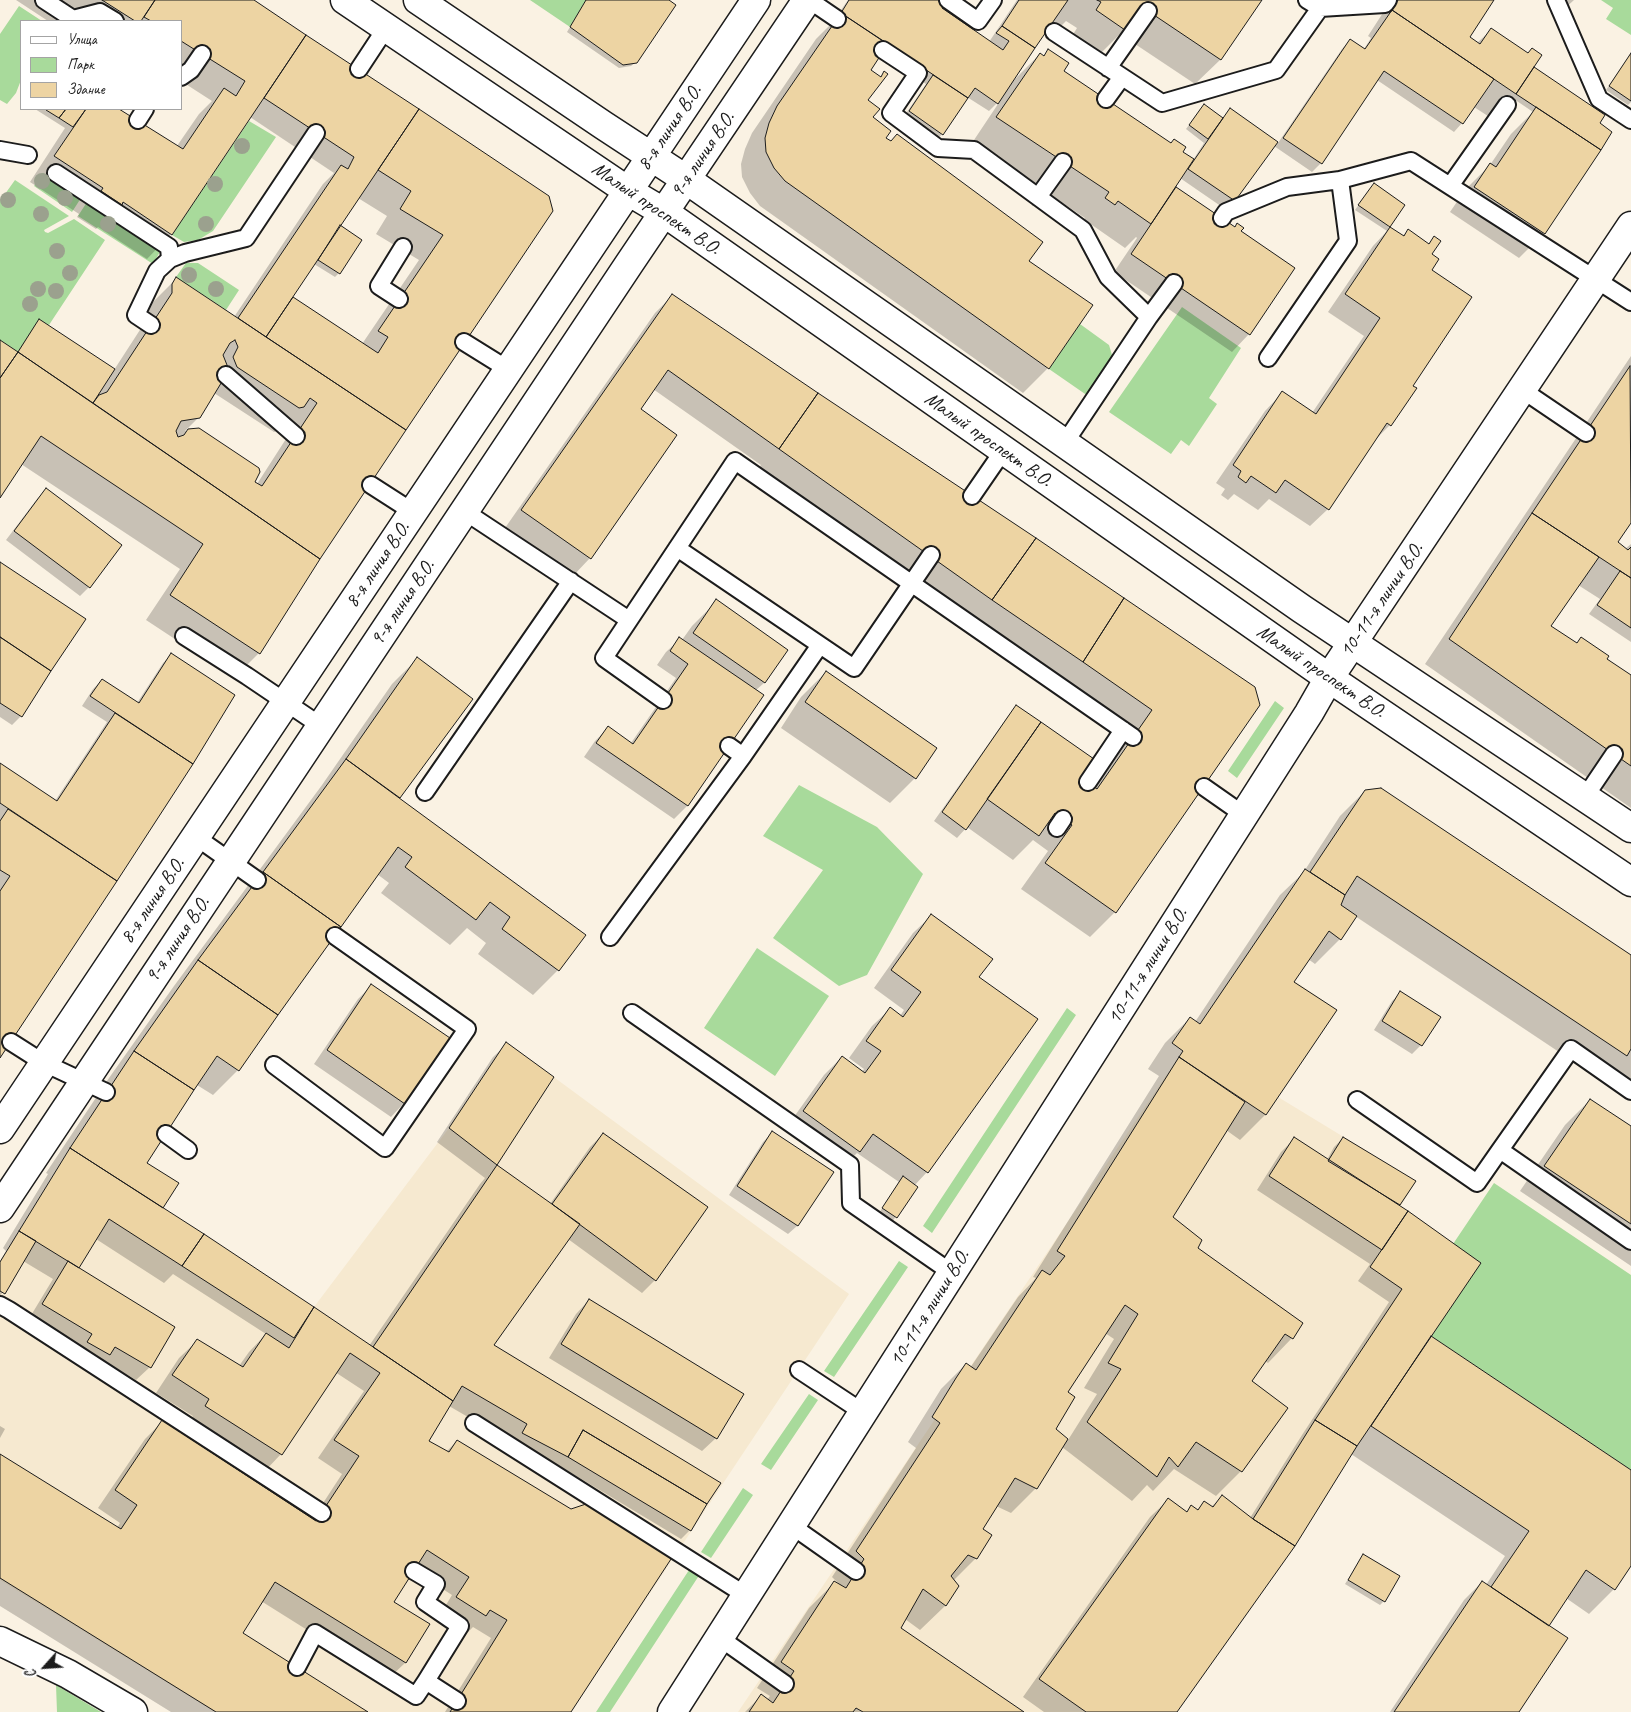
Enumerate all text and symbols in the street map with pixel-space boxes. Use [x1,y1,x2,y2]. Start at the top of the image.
legend [20,20,182,110]
text: Улица [67,30,97,49]
text: Парк [67,55,94,74]
text: Здание [67,80,105,99]
street label: 8-я линия В.О. [632,80,708,176]
street label: 9-я линия В.О. [665,107,741,203]
street label: Малый проспект В.О. [587,157,725,261]
street label: Малый проспект В.О. [920,387,1056,493]
street label: 8-я линия В.О. [340,517,416,613]
street label: 10-11-я линии В.О. [1335,538,1429,662]
street label: 9-я линия В.О. [365,555,441,651]
street label: Малый проспект В.О. [1252,620,1390,724]
street label: 8-я линия В.О. [115,853,191,949]
street label: 9-я линия В.О. [140,892,216,988]
street label: 10-11-я линии В.О. [1103,903,1193,1029]
street label: 10-11-я линии В.О. [885,1245,975,1371]
north arrow [20,1642,70,1692]
text: С [22,1667,40,1681]

